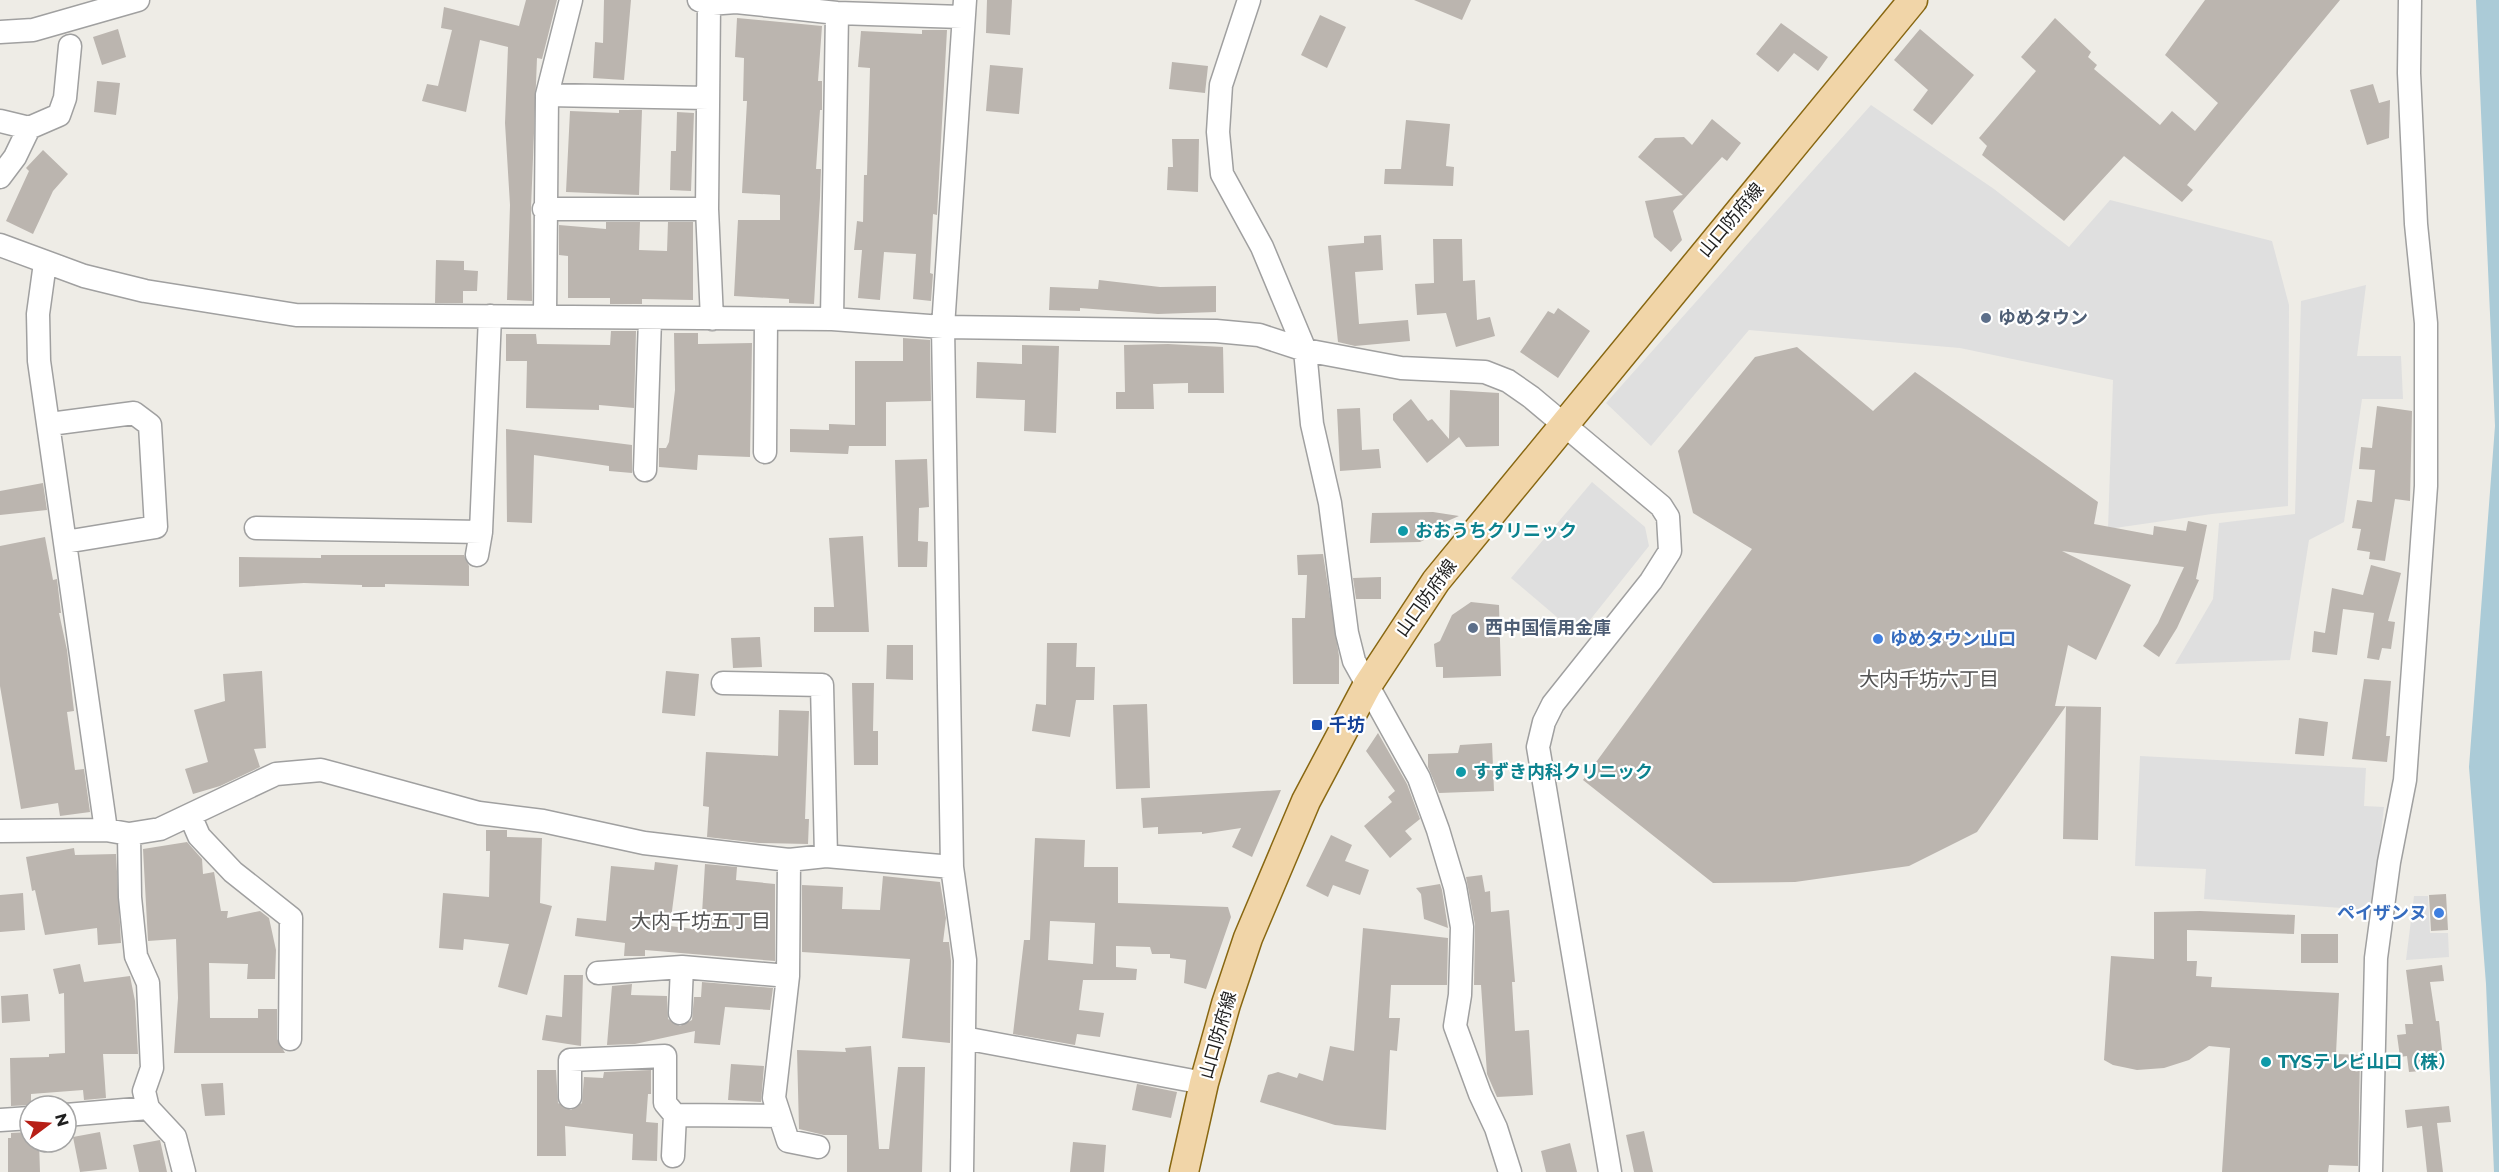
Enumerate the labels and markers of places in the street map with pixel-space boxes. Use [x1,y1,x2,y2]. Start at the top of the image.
place label: ゆめタウン [1998,307,2088,329]
marker: ゆめタウン [1979,311,1993,325]
place label: おおうちクリニック [1415,520,1577,542]
marker: おおうちクリニック [1396,524,1410,538]
place label: 西中国信用金庫 [1485,617,1611,639]
marker: 西中国信用金庫 [1466,621,1480,635]
place label: ゆめタウン山口 [1890,628,2016,650]
marker: ゆめタウン山口 [1871,632,1885,646]
place label: 千坊 [1329,714,1365,736]
marker: 千坊 [1310,718,1324,732]
place label: すずき内科クリニック [1473,761,1653,783]
marker: すずき内科クリニック [1454,765,1468,779]
place label: ペイザンヌ [2337,902,2427,924]
marker: ペイザンヌ [2432,906,2446,920]
place label: TYSテレビ山口（株） [2278,1051,2456,1073]
marker: TYSテレビ山口（株） [2259,1055,2273,1069]

